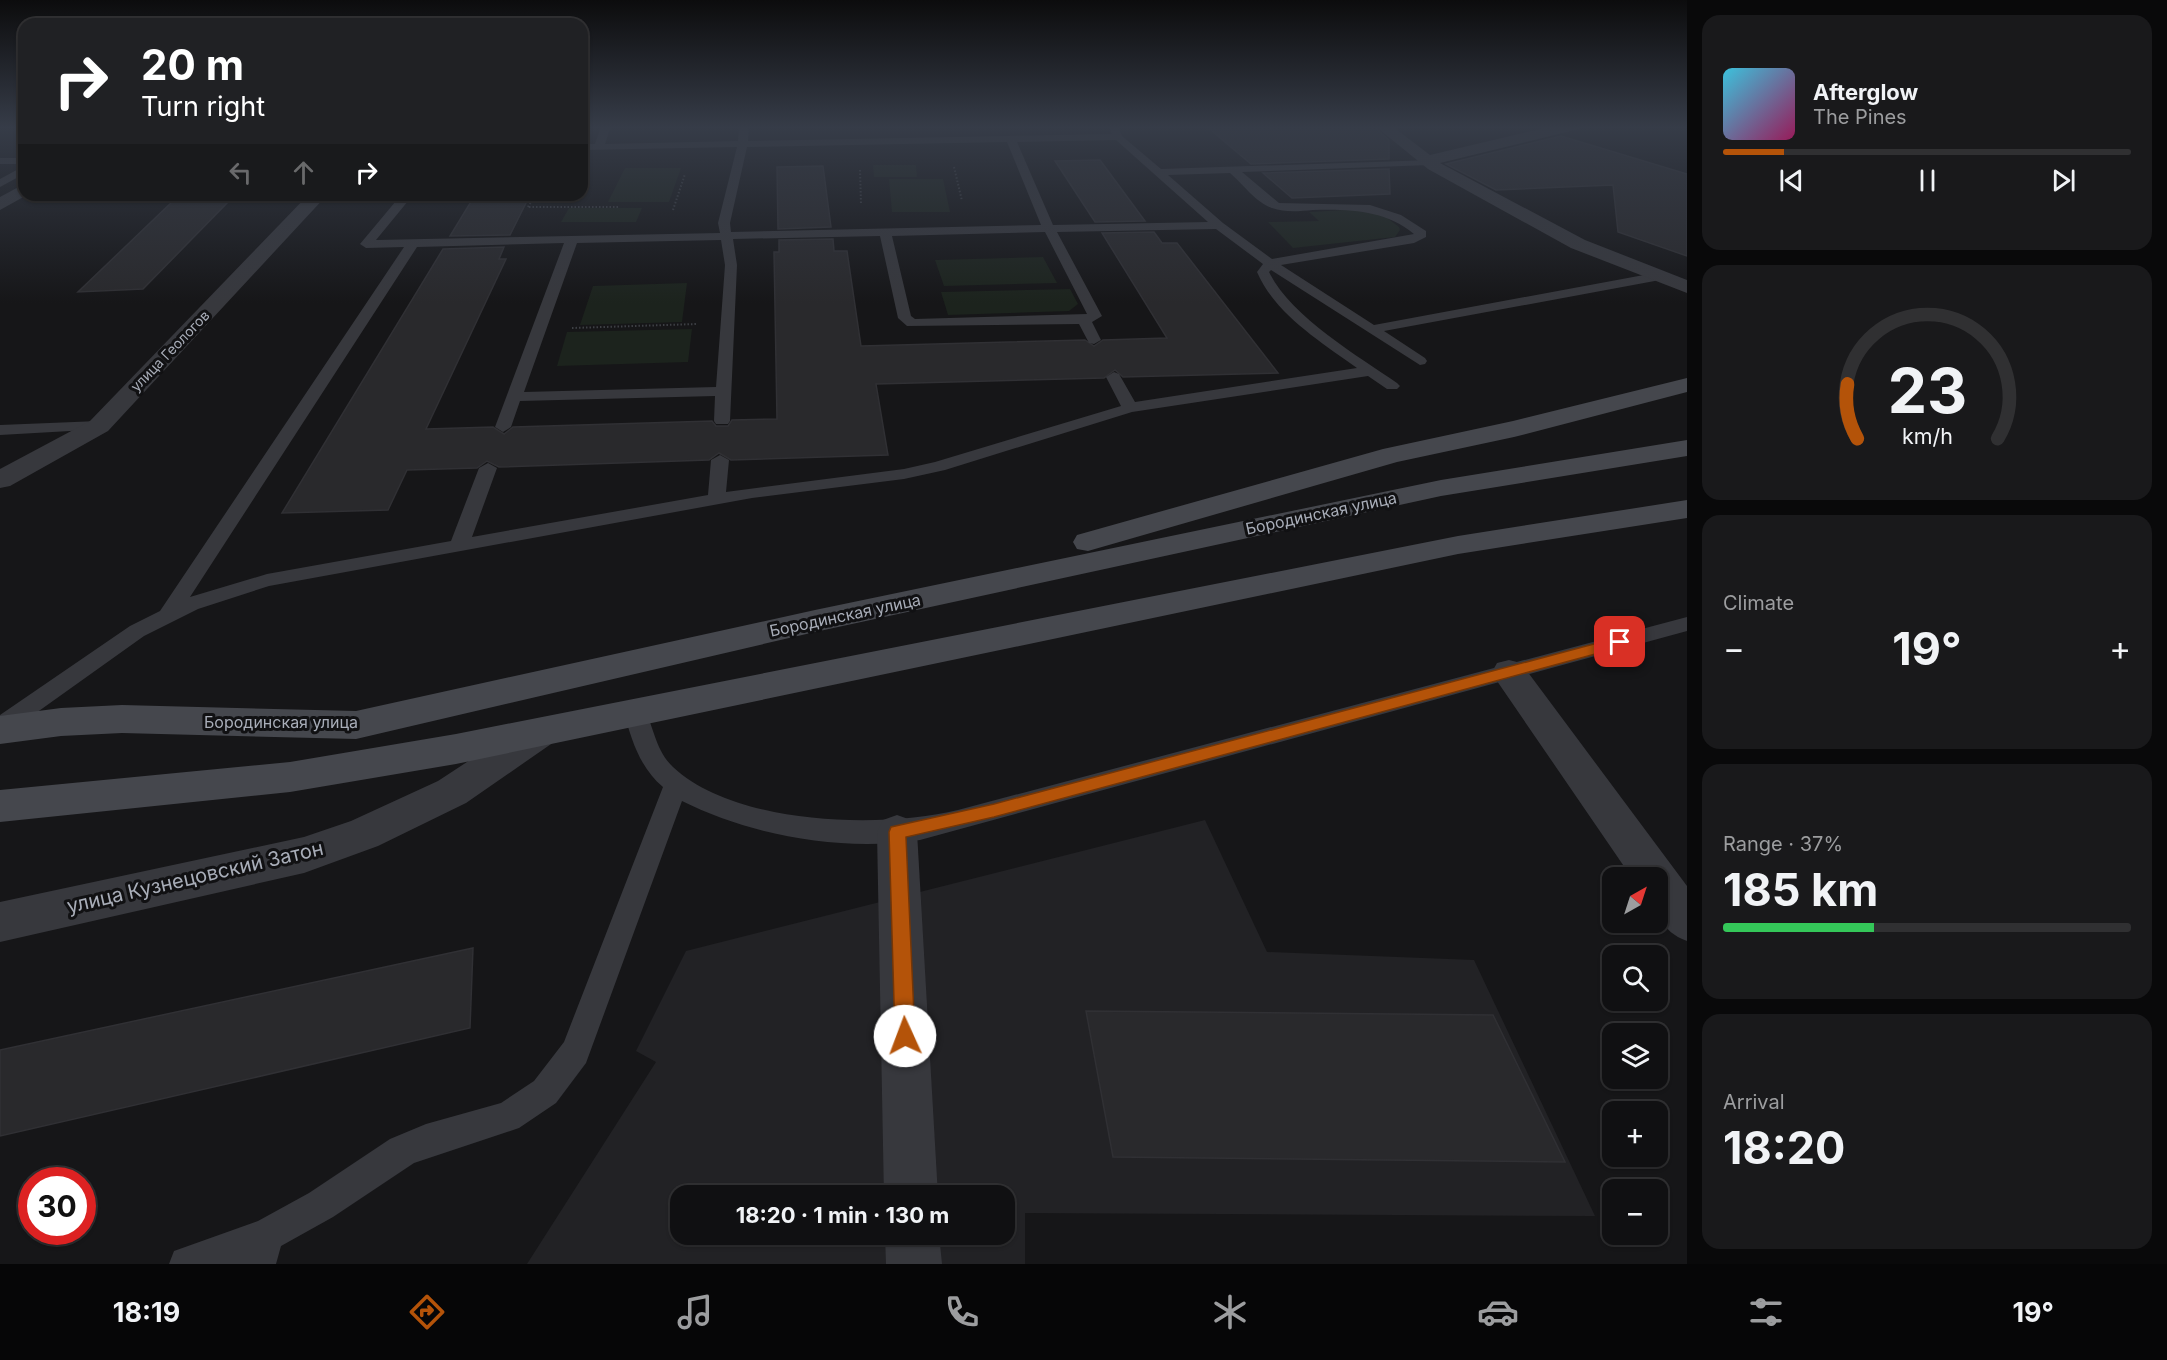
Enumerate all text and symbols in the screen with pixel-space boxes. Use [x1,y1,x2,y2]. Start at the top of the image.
text: 20 m [141,39,244,90]
icon: right [42,42,120,120]
text: Afterglow [1813,79,1918,105]
text: Turn right [141,90,265,123]
text: The Pines [1813,105,1907,129]
icon: left [224,156,257,189]
icon: ahead [287,156,320,189]
icon: right [350,156,383,189]
icon: previous [1775,164,1808,197]
icon: pause [1911,164,1944,197]
icon: next [2047,164,2080,197]
street label: улица Геологов [127,307,213,395]
text: 23 [1887,353,1967,428]
text: km/h [1902,424,1952,450]
street label: Бородинская улица [1244,487,1398,539]
street label: Бородинская улица [768,589,922,641]
text: Climate [1723,591,1794,615]
pin [1594,616,1645,667]
text: 19° [1892,621,1962,676]
icon: arrive [1603,625,1636,658]
text: − [1723,628,1745,668]
text: + [2109,628,2131,668]
street label: Бородинская улица [204,712,358,732]
text: Range · 37% [1723,832,1843,856]
street label: улица Кузнецовский Затон [64,836,326,918]
text: 185 km [1723,862,1878,917]
north arrow [1602,867,1668,933]
map controls [1602,867,1668,1245]
button: search [1602,945,1668,1011]
position arrow [873,1004,937,1068]
button: layers [1602,1023,1668,1089]
text: Arrival [1723,1090,1785,1114]
button: + [1602,1101,1668,1167]
text: 18:20 [1723,1120,1845,1175]
speed limit sign: 30 [18,1167,96,1245]
button: − [1602,1179,1668,1245]
text: 18:20 · 1 min · 130 m [736,1202,949,1228]
icon: directions [406,1291,448,1333]
icon: music [674,1291,716,1333]
icon: phone [941,1291,983,1333]
icon: climate [1209,1291,1251,1333]
icon: car [1477,1291,1519,1333]
icon: filters [1745,1291,1787,1333]
text: 18:19 [113,1296,180,1329]
text: 19° [2012,1296,2054,1329]

